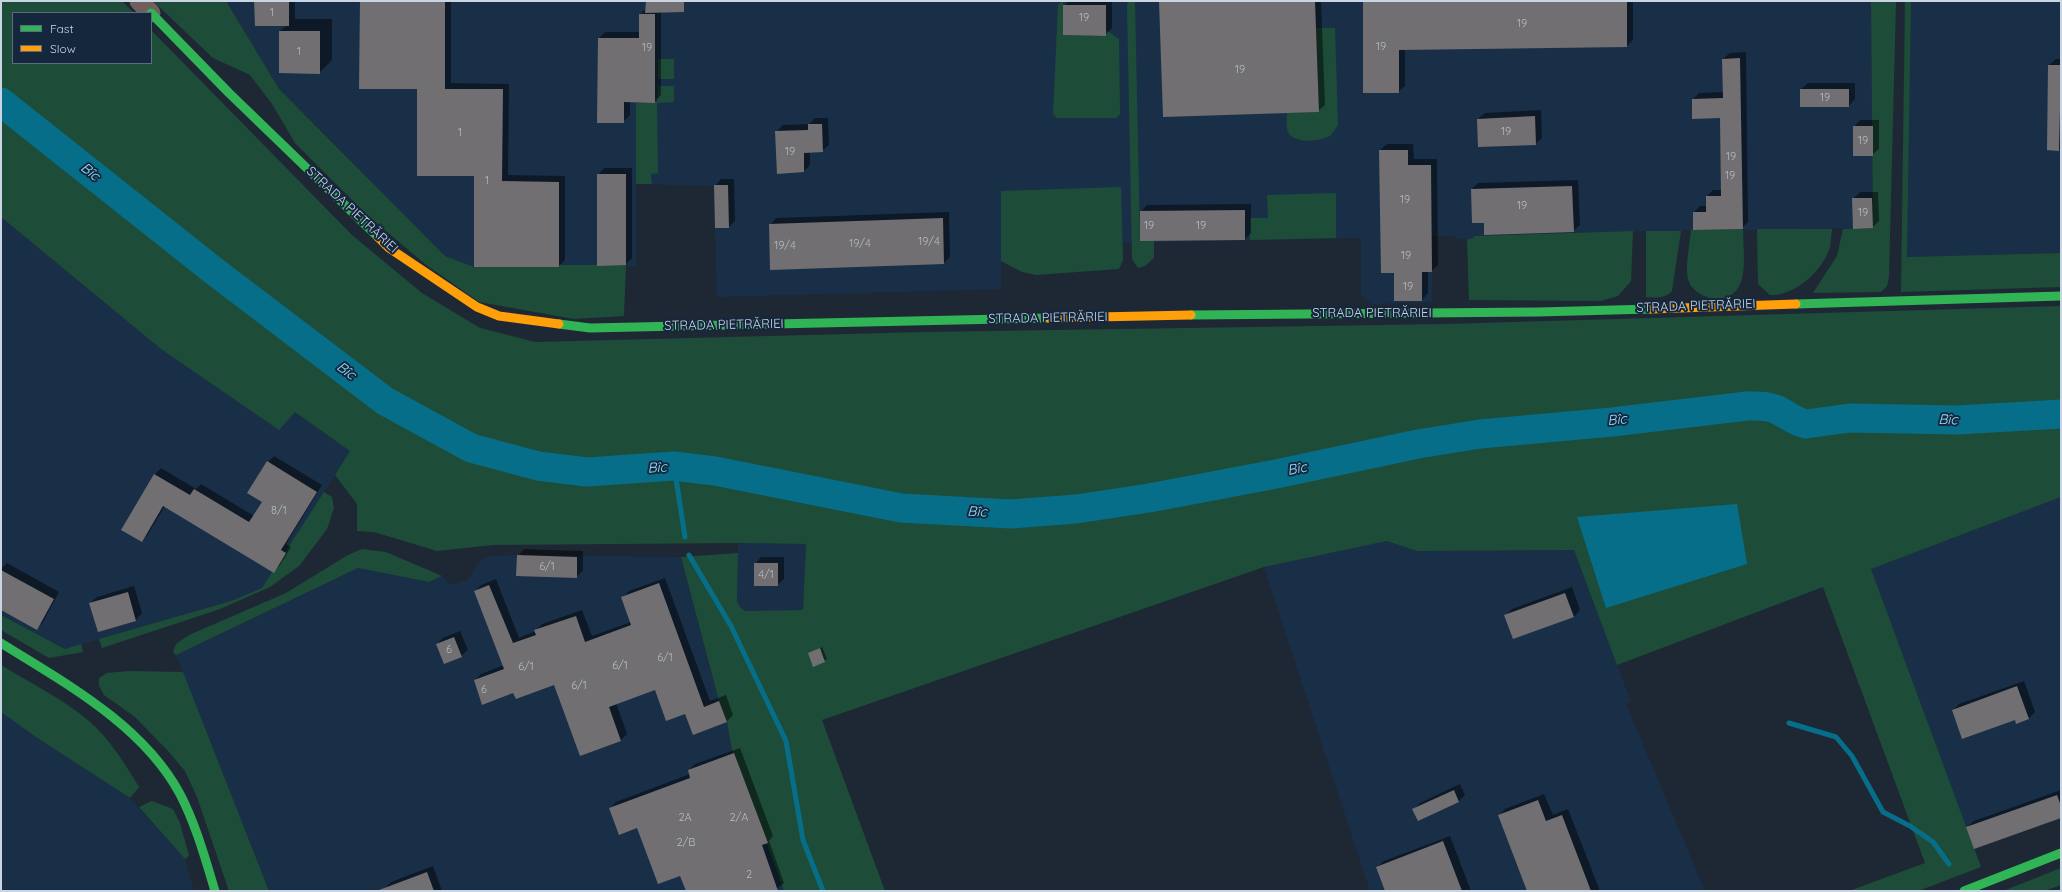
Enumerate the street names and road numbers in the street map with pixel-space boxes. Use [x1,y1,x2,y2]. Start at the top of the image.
street label: STRADA PIETRĂRIEI [303,164,401,256]
street label: STRADA PIETRĂRIEI [1636,296,1756,316]
street label: STRADA PIETRĂRIEI [1312,305,1432,321]
street label: STRADA PIETRĂRIEI [988,309,1108,327]
street label: STRADA PIETRĂRIEI [664,316,784,334]

